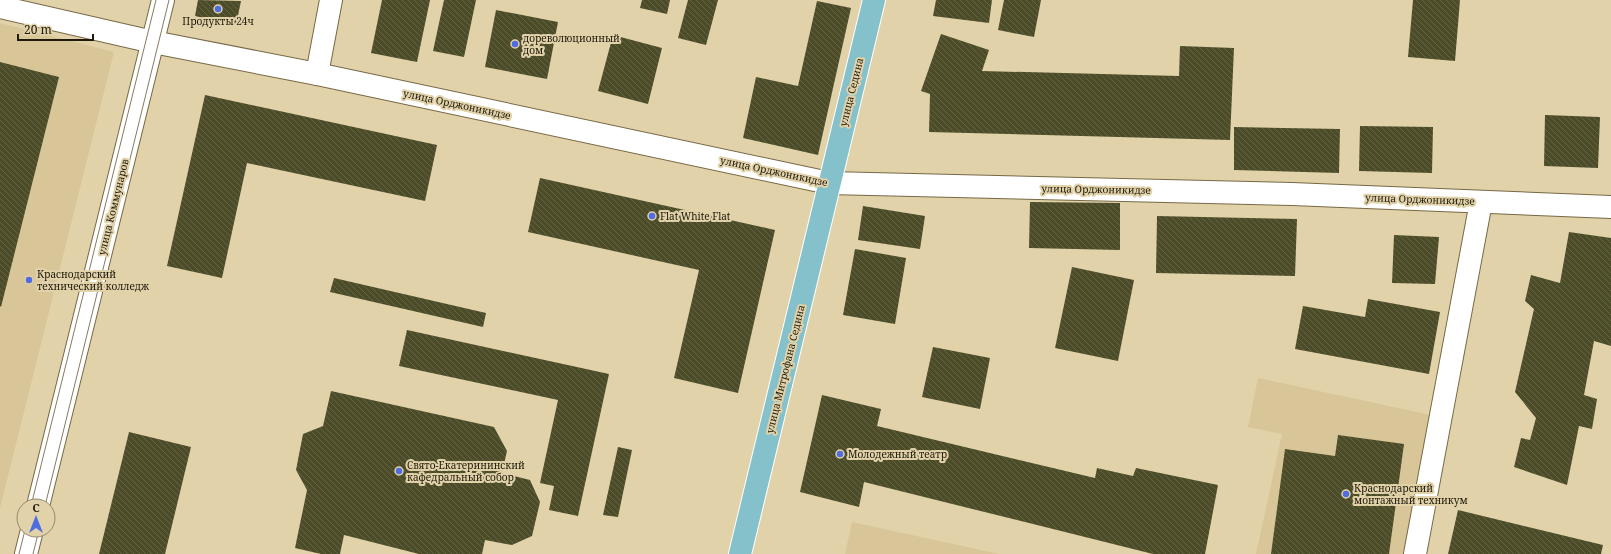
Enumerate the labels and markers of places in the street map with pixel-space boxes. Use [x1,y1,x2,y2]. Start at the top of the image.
marker: Продукты 24ч [213,4,223,14]
place label: Продукты 24ч [182,14,254,28]
place label: дореволюционный дом [523,31,620,57]
marker: дореволюционный дом [510,39,520,49]
place label: Flat White Flat [660,209,731,223]
marker: Flat White Flat [647,211,657,221]
place label: Краснодарский технический колледж [37,267,149,293]
marker: Краснодарский технический колледж [24,275,34,285]
place label: Молодежный театр [848,447,947,461]
marker: Молодежный театр [835,449,845,459]
place label: Свято-Екатерининский кафедральный собор [407,458,525,484]
marker: Свято-Екатерининский кафедральный собор [394,466,404,476]
place label: Краснодарский монтажный техникум [1354,481,1468,507]
marker: Краснодарский монтажный техникум [1341,489,1351,499]

